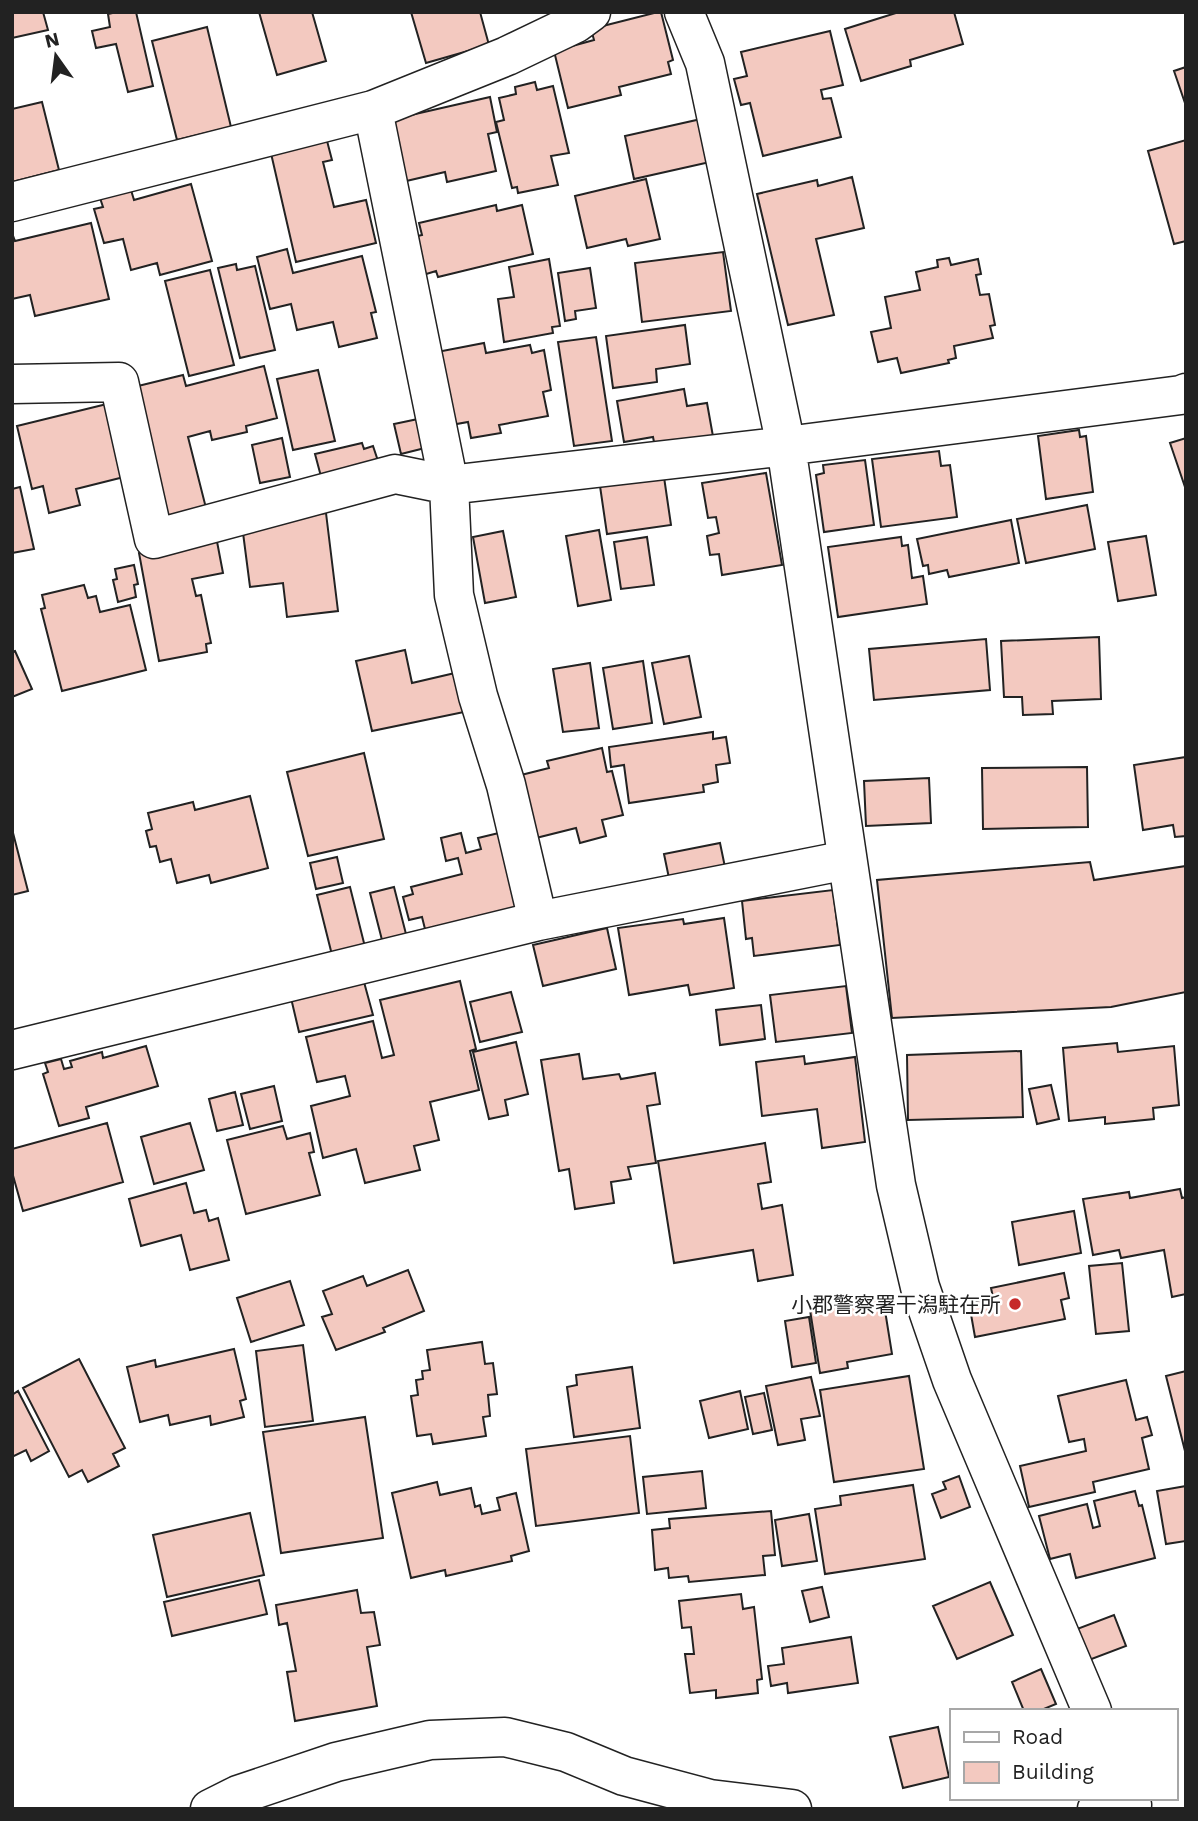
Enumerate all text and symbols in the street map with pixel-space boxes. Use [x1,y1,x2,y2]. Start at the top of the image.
north arrow [21,21,91,91]
text: N [42,27,62,53]
place label: 小郡警察署干潟駐在所 [791,1292,1001,1317]
marker: 小郡警察署干潟駐在所 [1007,1296,1023,1312]
legend [950,1709,1177,1800]
text: Road [1012,1724,1063,1749]
text: Building [1012,1759,1094,1784]

